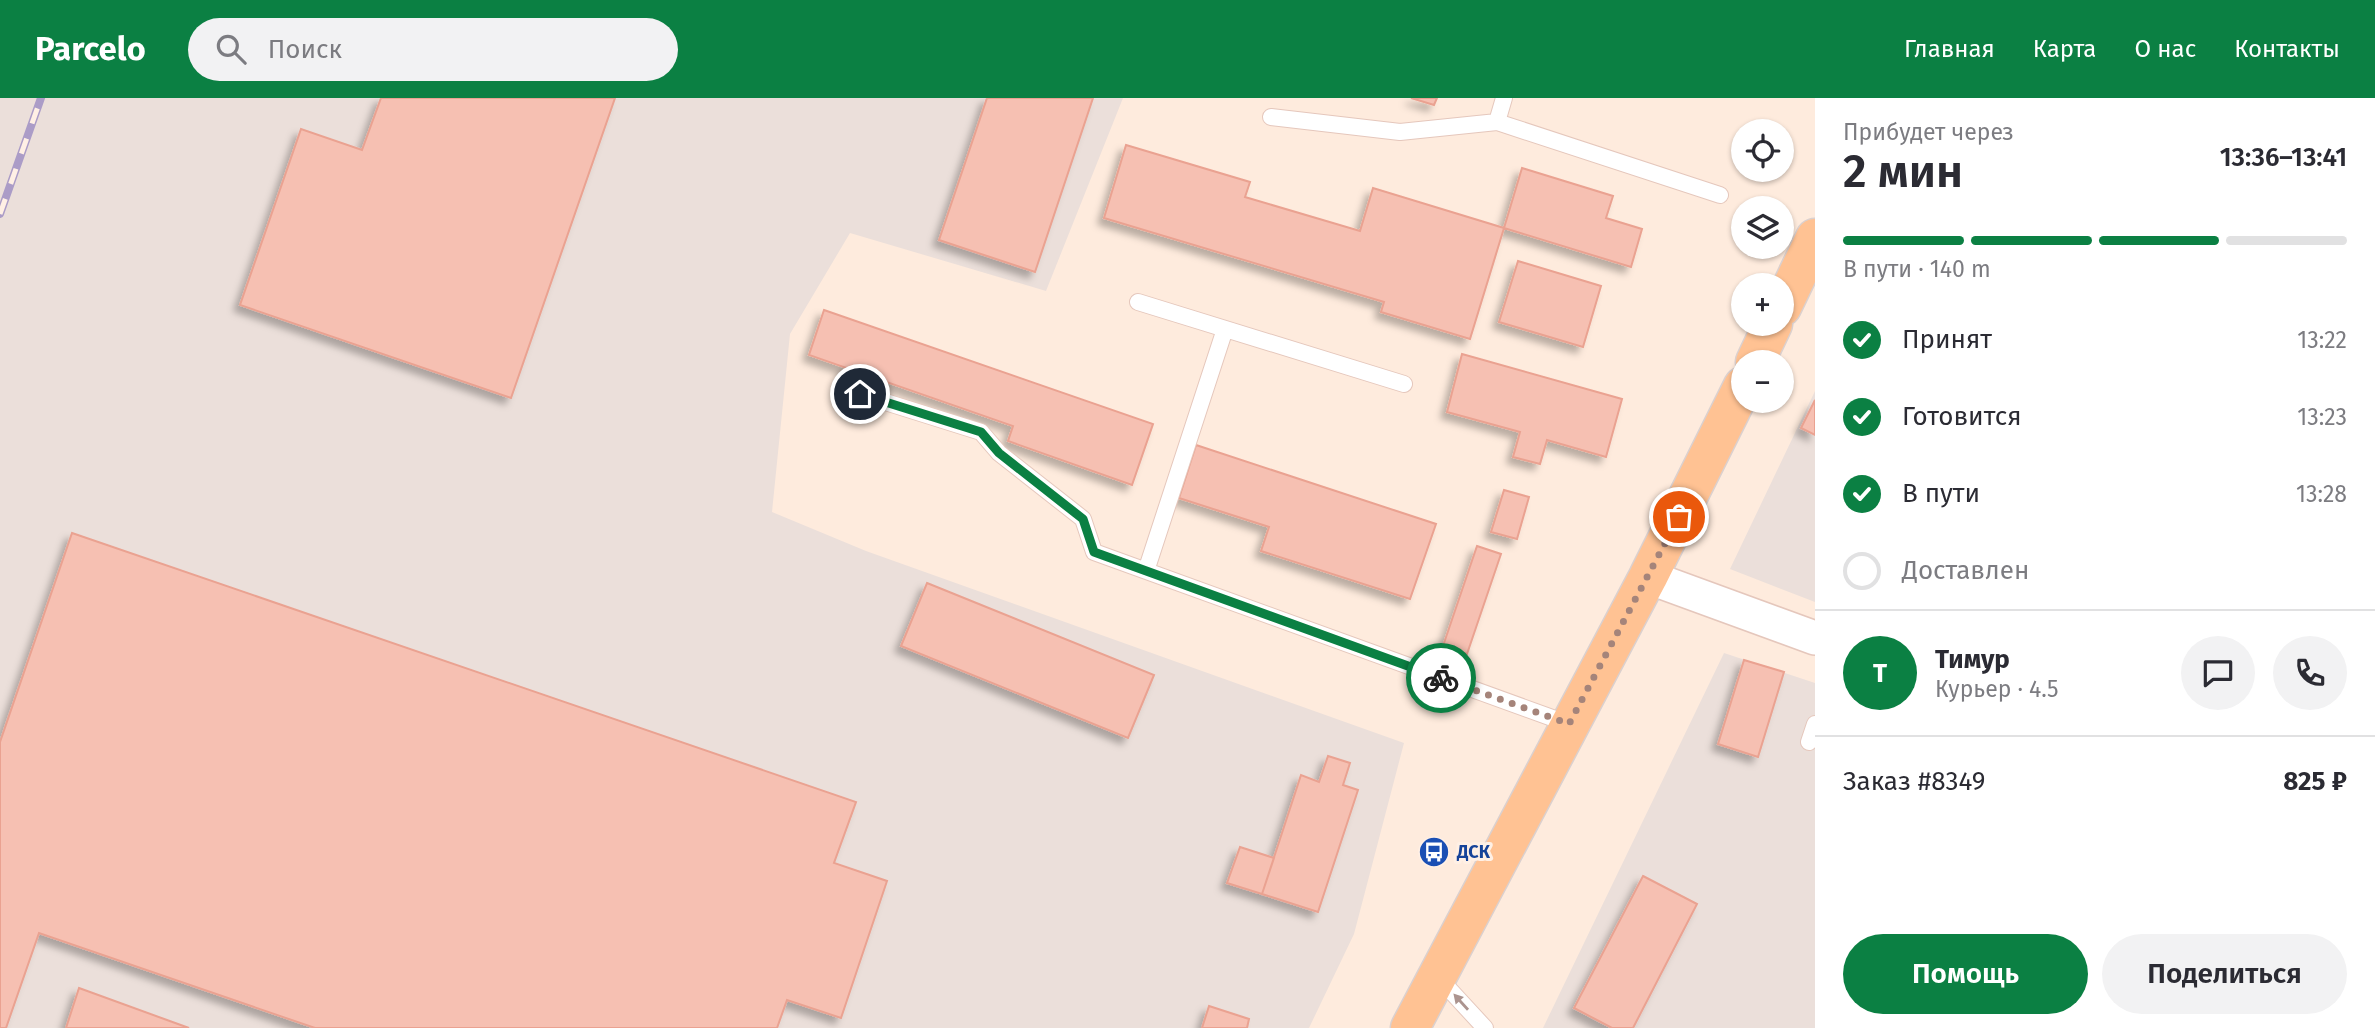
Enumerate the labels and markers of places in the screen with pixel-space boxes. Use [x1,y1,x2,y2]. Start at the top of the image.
pin [830,364,890,424]
pin [1649,487,1709,547]
bus stop icon: ДСК [1417,835,1451,869]
place label: ДСК [1456,841,1491,863]

